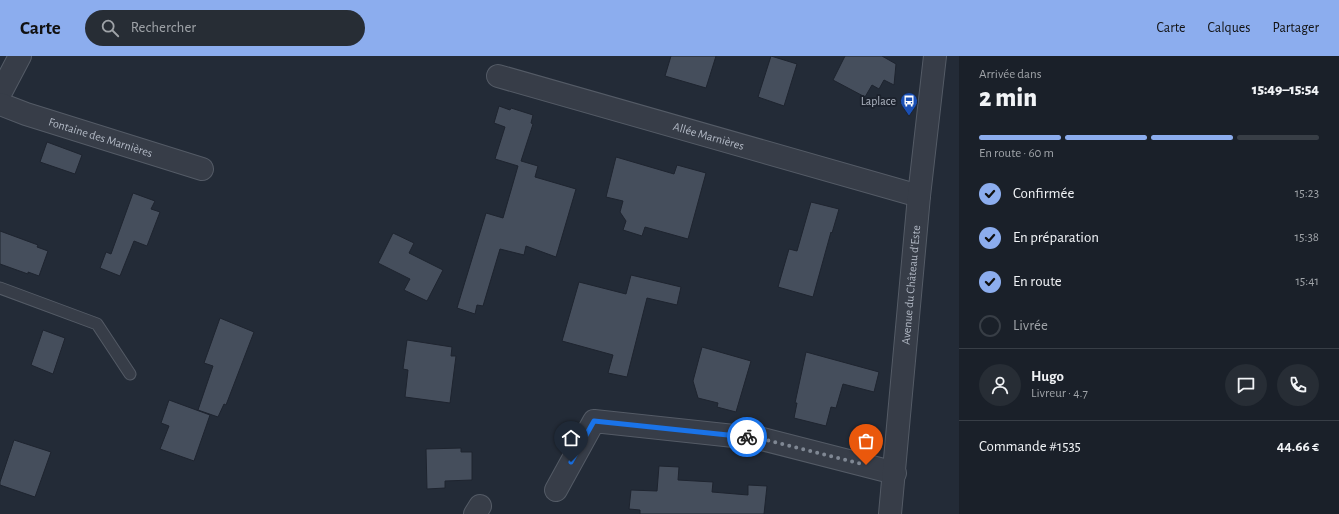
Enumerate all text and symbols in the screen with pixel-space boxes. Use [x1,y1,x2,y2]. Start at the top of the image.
search box [85,10,365,46]
icon: search [99,17,121,39]
text: Carte [20,19,61,38]
text: Rechercher [131,20,196,35]
text: Carte [1157,21,1185,35]
text: Calques [1207,21,1251,35]
text: Partager [1273,21,1319,35]
text: Arrivée dans [979,68,1042,81]
text: 15:49–15:54 [1252,82,1319,97]
text: 2 min [979,85,1037,111]
bus stop icon: Laplace [899,91,919,116]
place label: Laplace [861,95,896,107]
street label: Fontaine des Marnières [47,115,154,159]
street label: Allée Marnières [672,120,745,152]
text: En route · 60 m [979,147,1054,160]
icon: check [979,183,1001,205]
text: Confirmée [1013,186,1074,201]
text: 15:23 [1295,187,1319,200]
street label: Avenue du Château d'Este [899,225,922,345]
icon: check [979,227,1001,249]
text: En préparation [1013,230,1099,245]
text: 15:38 [1295,231,1319,244]
icon: check [979,271,1001,293]
text: En route [1013,274,1062,289]
text: 15:41 [1295,275,1319,288]
text: Livrée [1013,318,1048,333]
button: person [979,364,1021,406]
button: chat [1225,364,1267,406]
button: phone [1277,364,1319,406]
text: Hugo [1031,369,1064,384]
text: Livreur · 4.7 [1031,387,1088,400]
courier [727,417,767,457]
pin [554,421,588,462]
pin [849,424,883,465]
icon: bike [736,426,758,448]
icon: home [560,427,582,449]
icon: bag [855,430,877,452]
text: Commande #1535 [979,439,1081,454]
text: 44.66 € [1277,439,1319,454]

